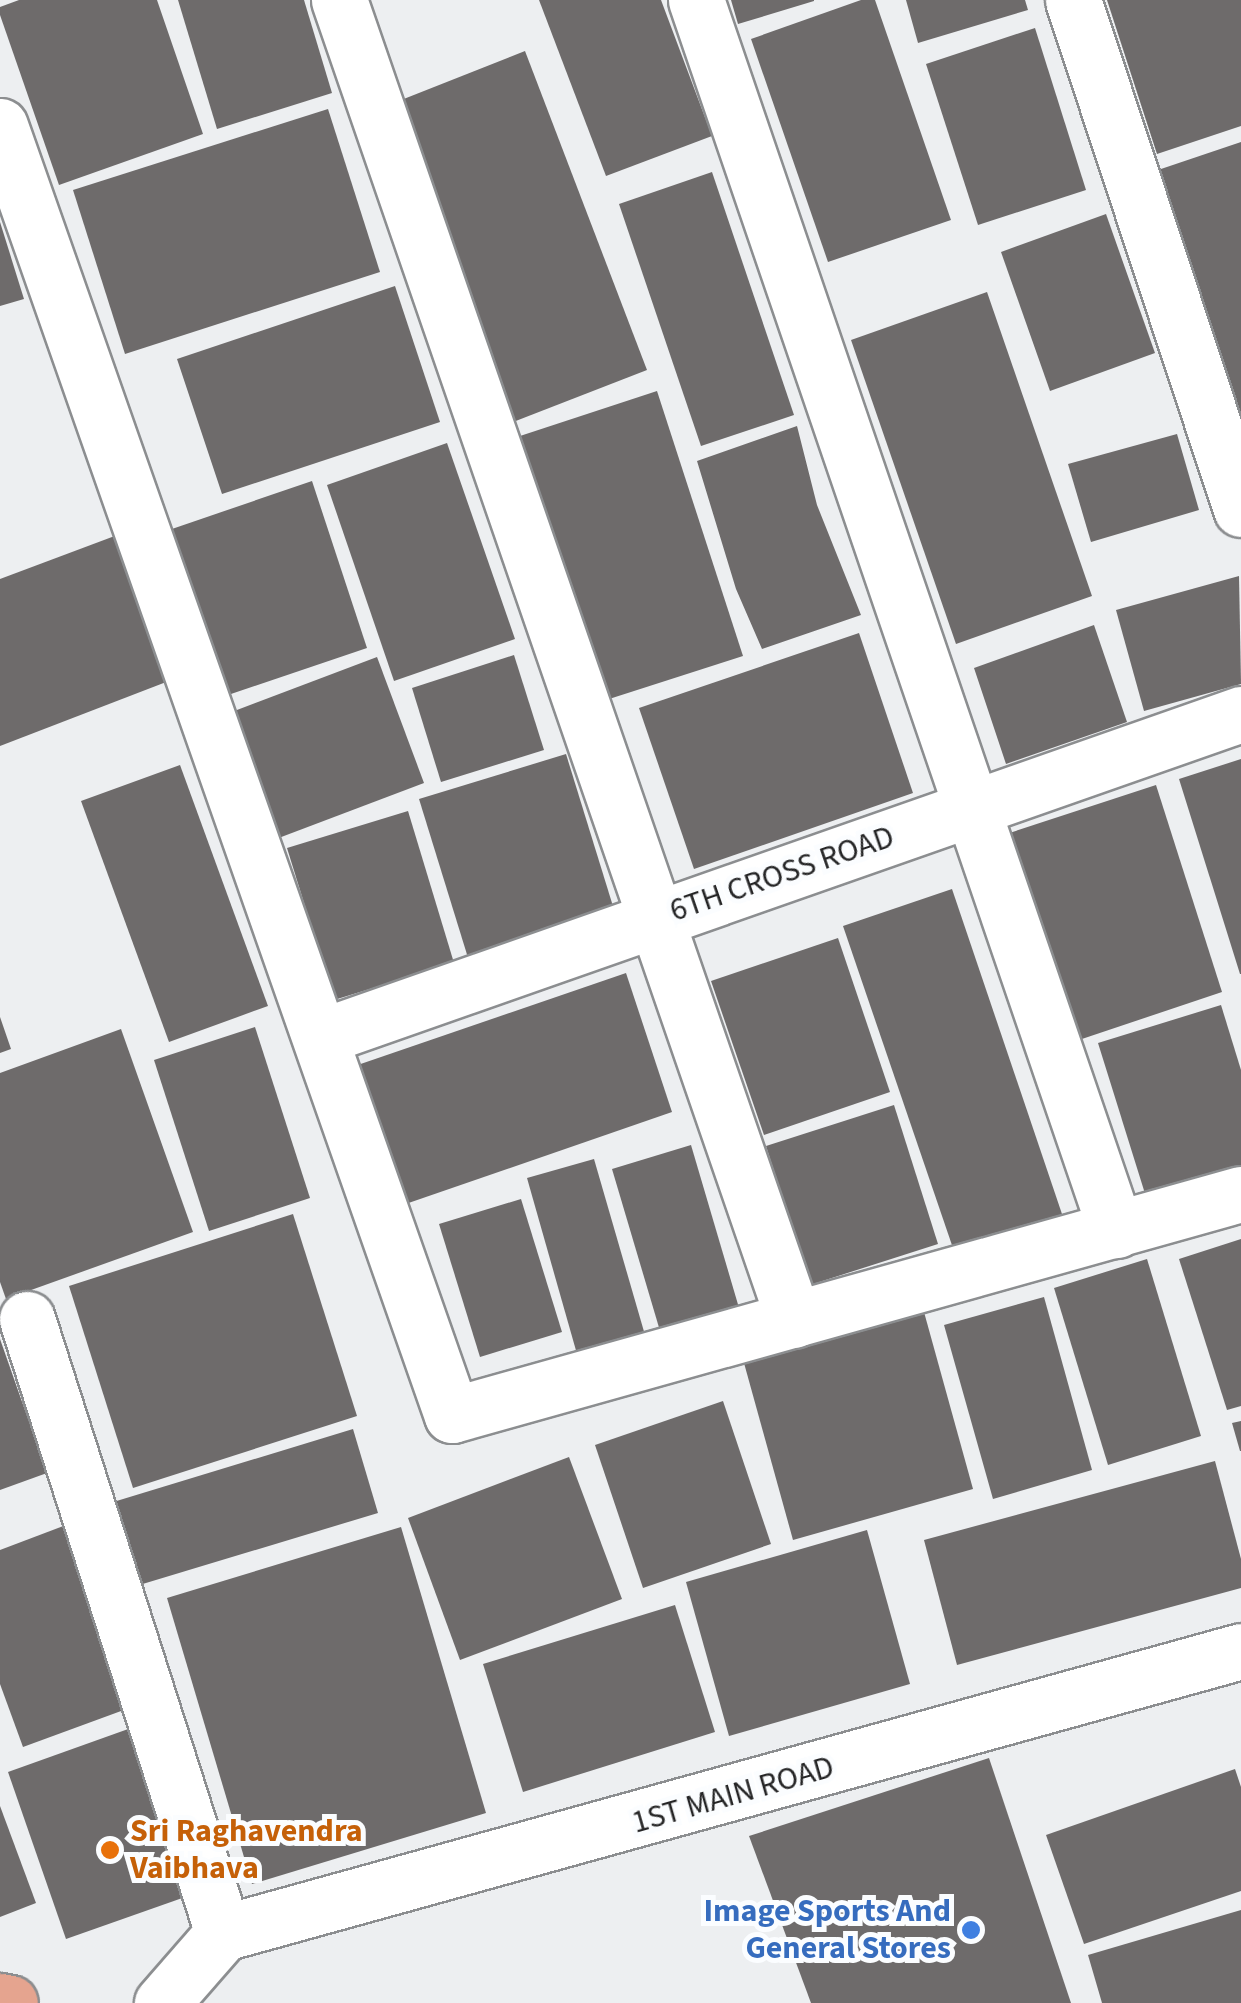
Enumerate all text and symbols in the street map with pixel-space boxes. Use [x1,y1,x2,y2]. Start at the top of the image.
street label: 6TH CROSS ROAD [665,818,899,930]
street label: 1ST MAIN ROAD [628,1748,838,1842]
place label: Sri Raghavendra Vaibhava [130,1813,363,1888]
marker: Sri Raghavendra Vaibhava [99,1839,121,1861]
place label: Image Sports And General Stores [703,1893,951,1968]
marker: Image Sports And General Stores [960,1919,982,1941]

